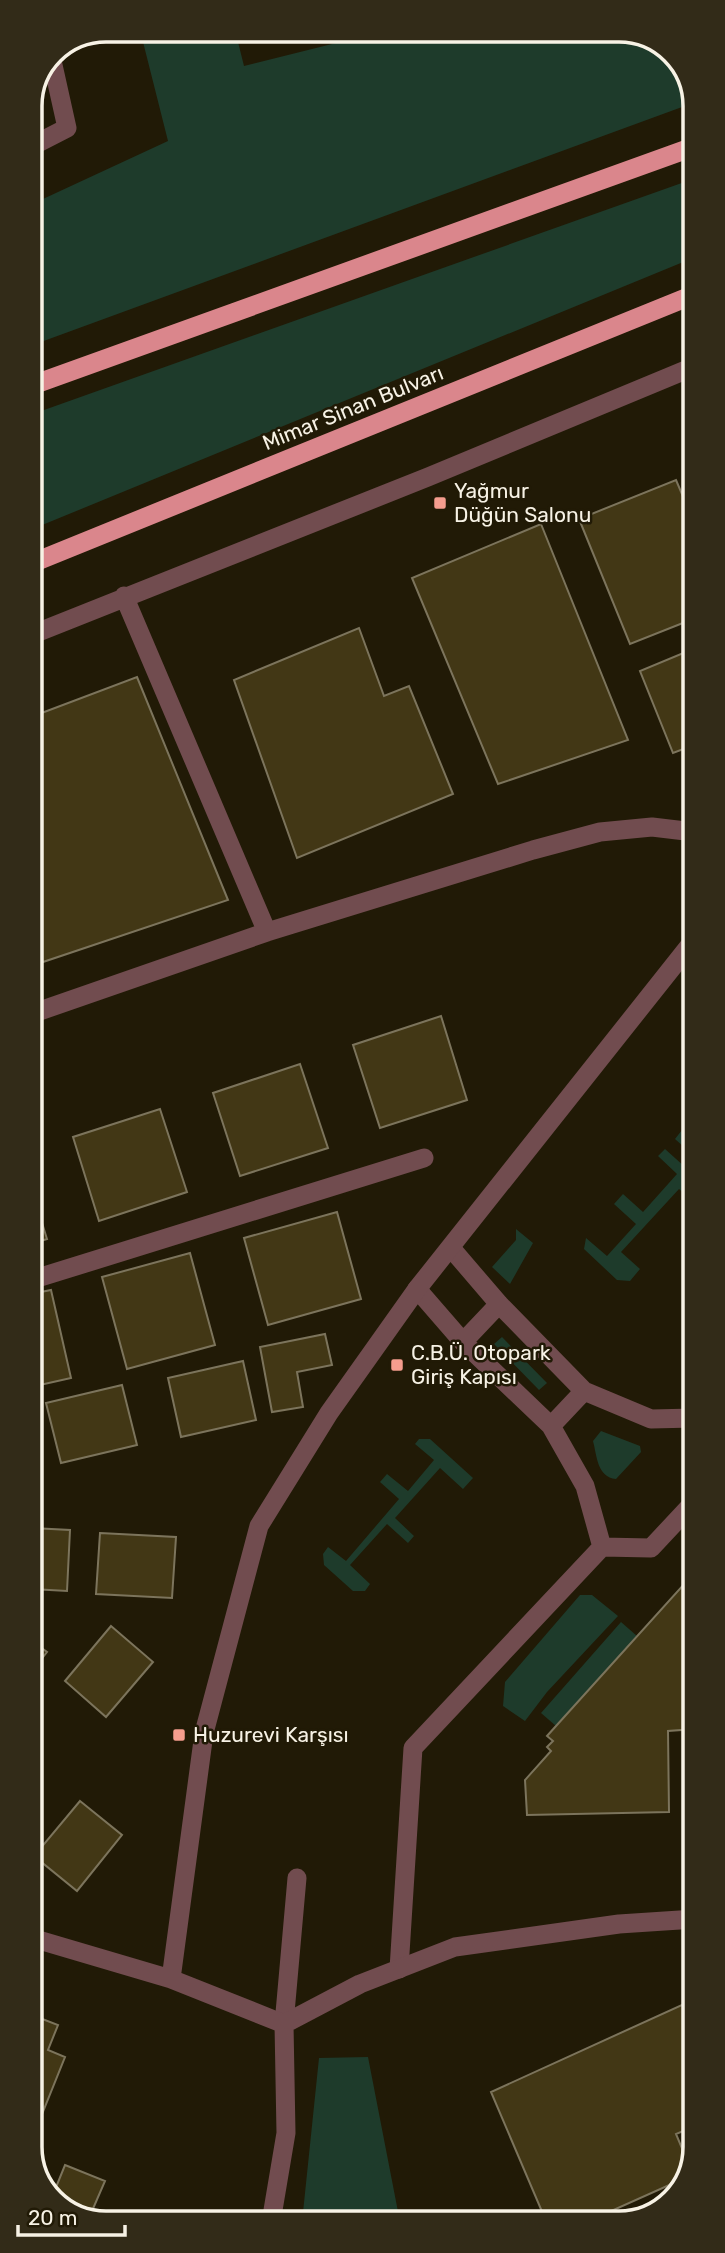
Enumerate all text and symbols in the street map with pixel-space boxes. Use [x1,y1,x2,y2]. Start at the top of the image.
street label: Mimar Sinan Bulvarı [259,360,447,455]
place label: Yağmur Düğün Salonu [454,478,591,527]
marker: Yağmur Düğün Salonu [432,495,448,511]
place label: C.B.Ü. Otopark Giriş Kapısı [411,1340,551,1389]
marker: C.B.Ü. Otopark Giriş Kapısı [389,1357,405,1373]
place label: Huzurevi Karşısı [193,1722,349,1747]
marker: Huzurevi Karşısı [171,1727,187,1743]
scale bar [18,2194,124,2238]
text: 20 m [28,2205,77,2230]

